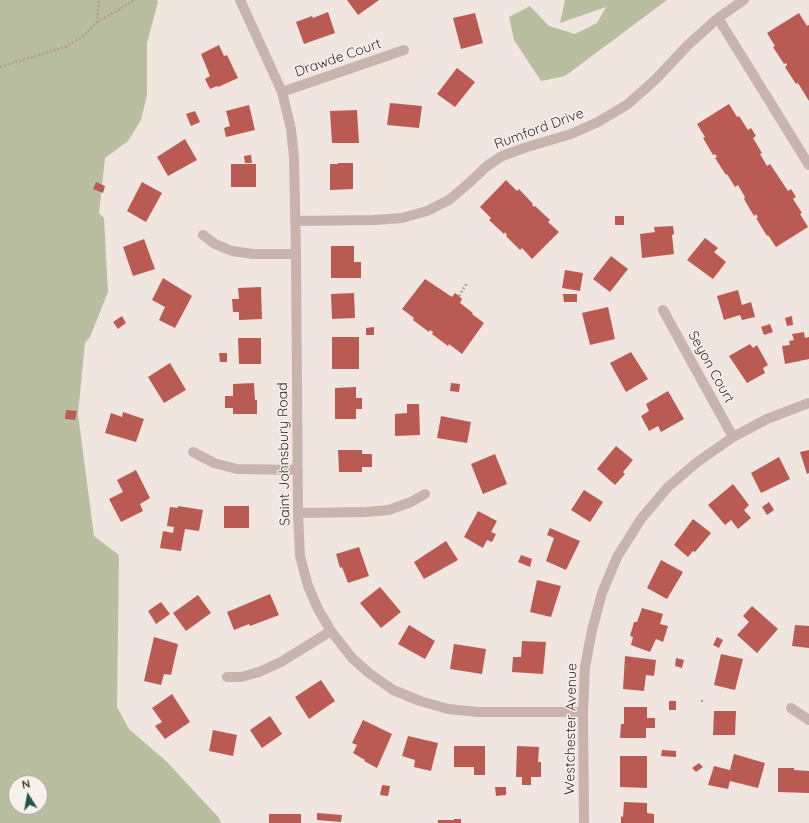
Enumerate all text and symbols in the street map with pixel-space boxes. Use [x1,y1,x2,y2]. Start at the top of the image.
street label: Drawde Court [293,35,383,81]
street label: Rumford Drive [492,105,586,153]
street label: Seyon Court [684,328,738,406]
street label: Saint Johnsbury Road [274,382,294,526]
street label: Westchester Avenue [561,663,581,795]
north arrow [8,775,48,815]
text: N [21,777,31,792]

